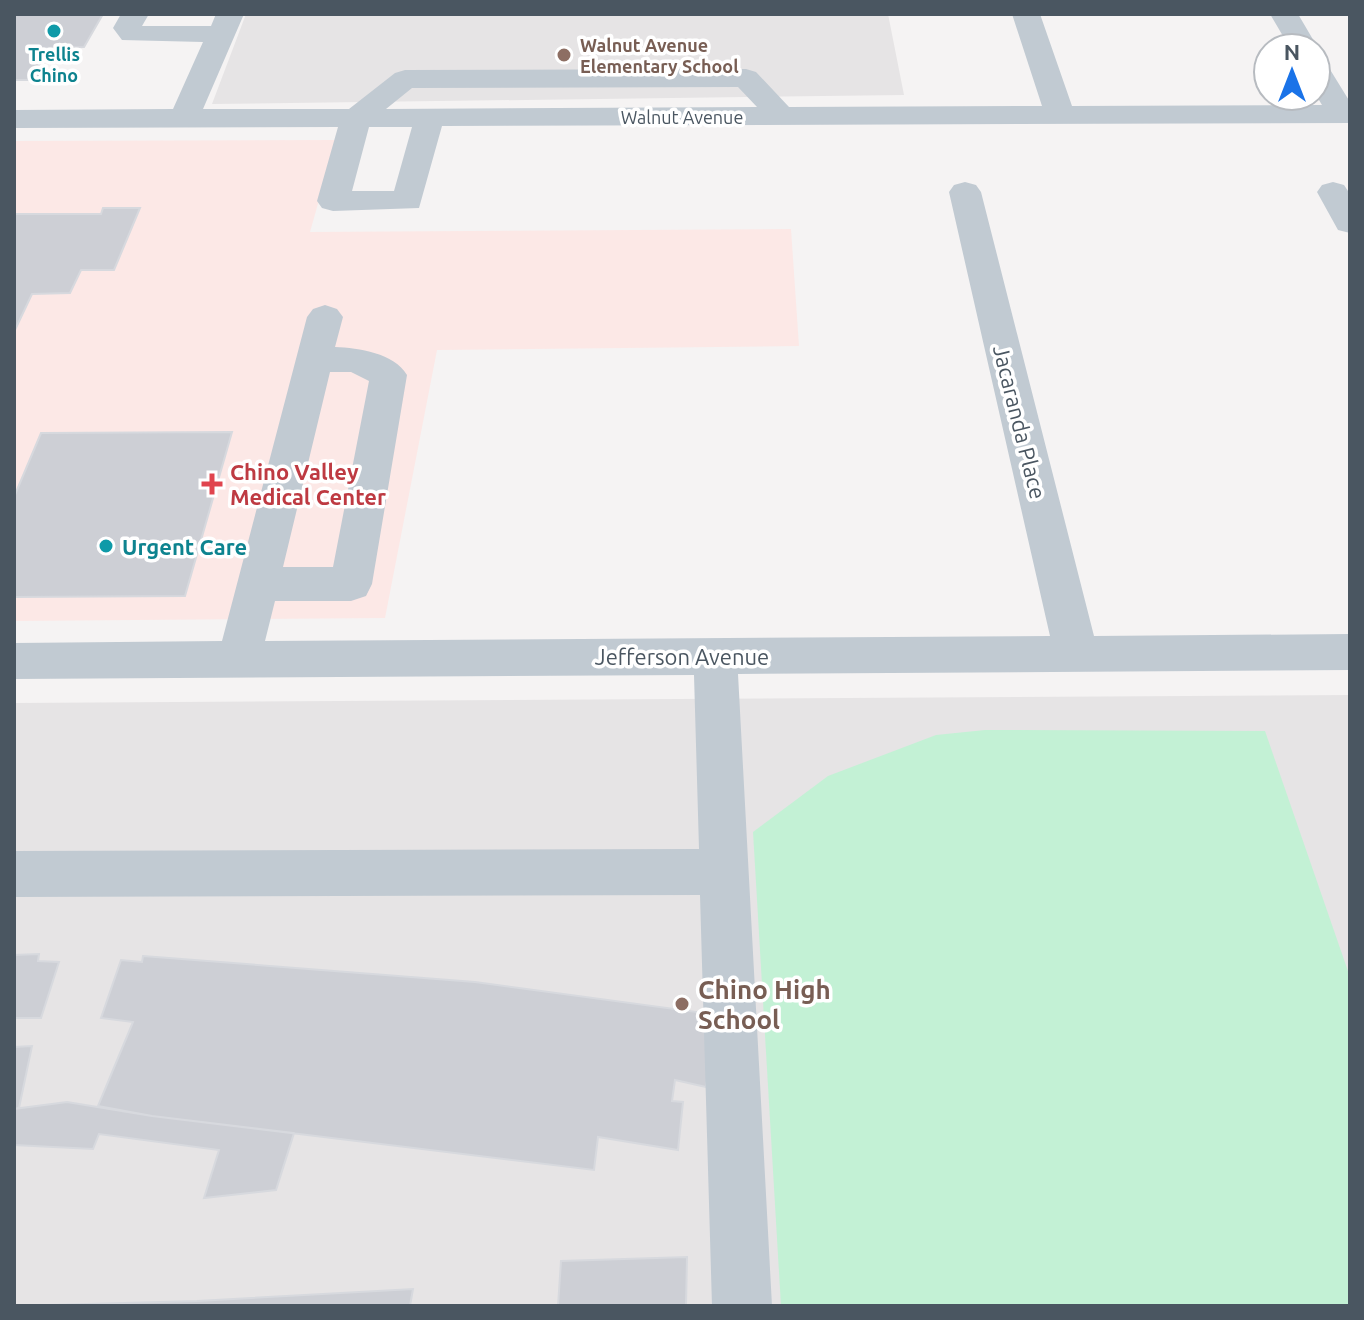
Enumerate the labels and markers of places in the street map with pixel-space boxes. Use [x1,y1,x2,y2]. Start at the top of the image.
marker: Trellis Chino [45,22,63,40]
place label: Walnut Avenue Elementary School [580,35,739,76]
place label: Trellis Chino [28,44,80,85]
marker: Walnut Avenue Elementary School [555,46,573,64]
place label: Chino Valley Medical Center [230,459,386,509]
marker: Chino Valley Medical Center [201,473,223,495]
place label: Urgent Care [122,534,247,559]
marker: Urgent Care [97,537,115,555]
place label: Chino High School [698,975,831,1034]
marker: Chino High School [673,995,691,1013]

